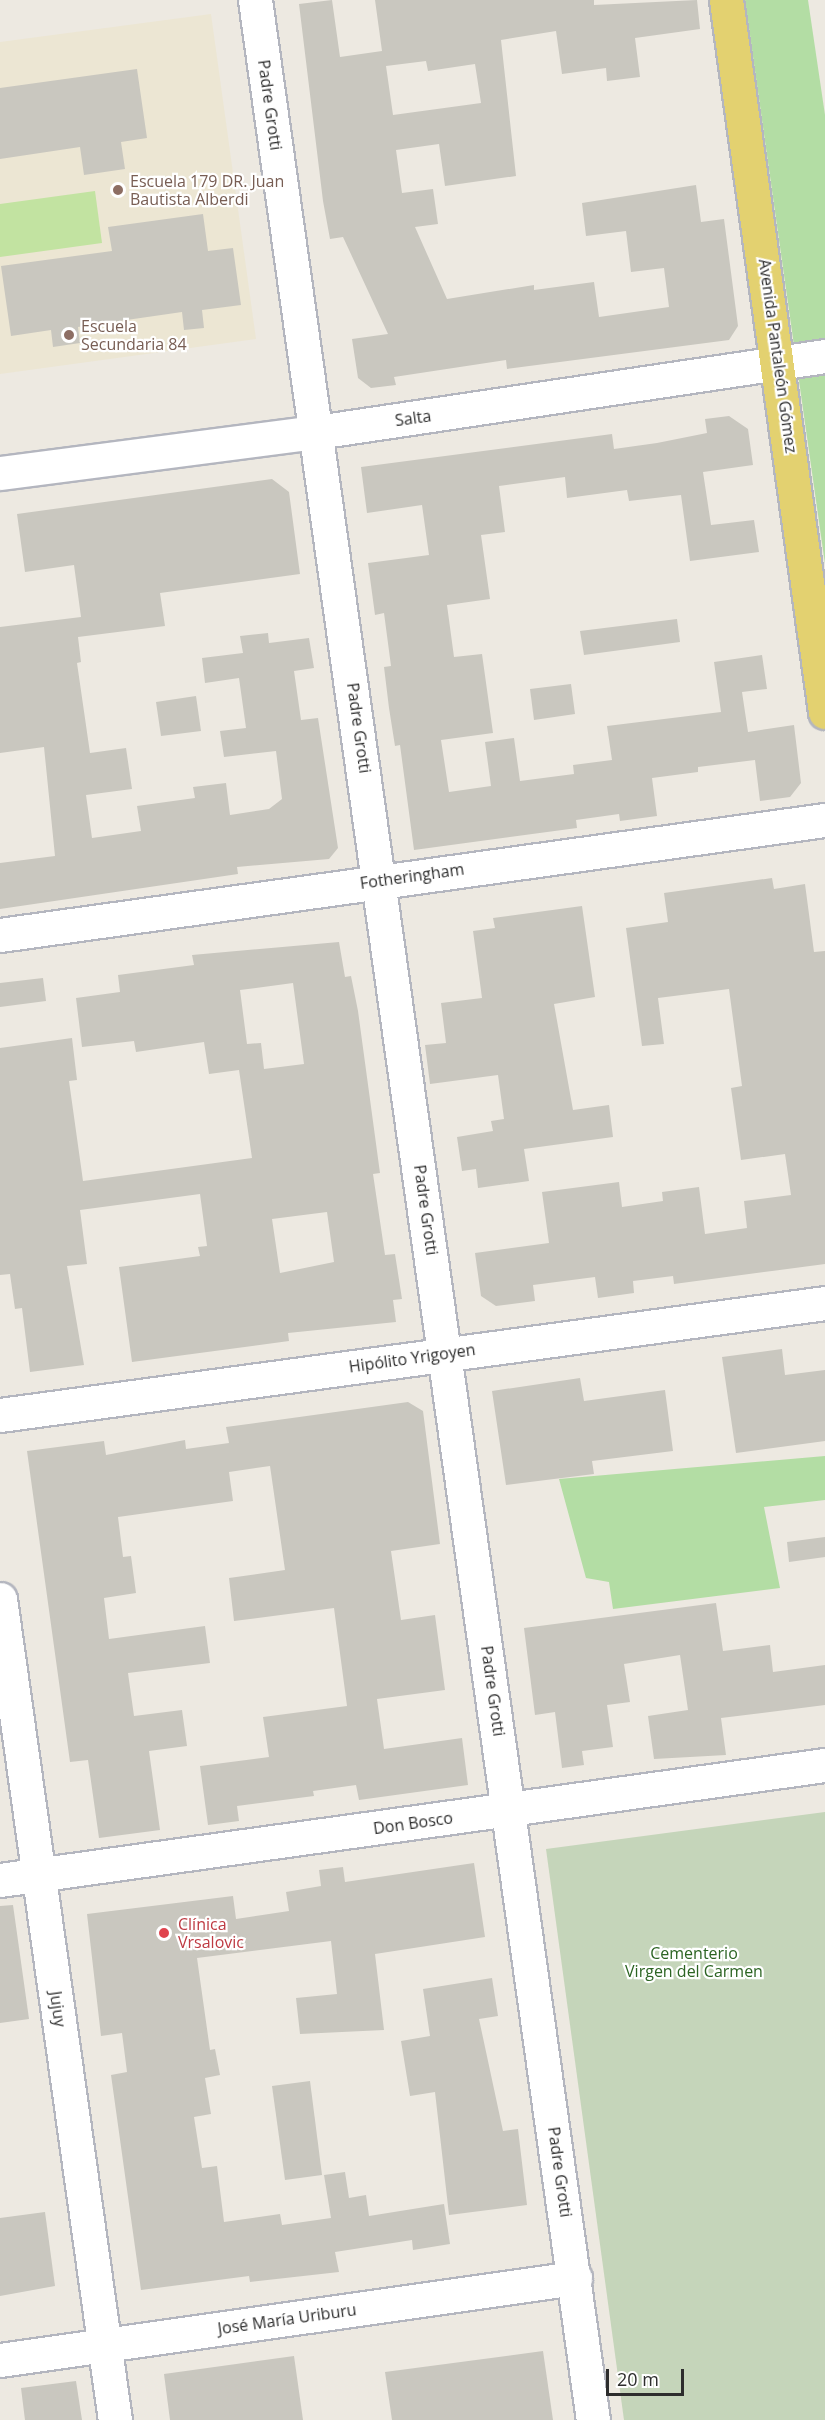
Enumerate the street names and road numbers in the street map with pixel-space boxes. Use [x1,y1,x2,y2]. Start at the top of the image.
street label: Padre Grotti [254,58,286,152]
street label: Avenida Pantaleón Gómez [755,258,801,454]
street label: Salta [394,406,432,430]
street label: Padre Grotti [343,681,375,775]
street label: Fotheringham [359,859,465,893]
street label: Padre Grotti [410,1163,442,1257]
street label: Hipólito Yrigoyen [348,1340,476,1376]
street label: Padre Grotti [477,1644,509,1738]
street label: Don Bosco [372,1808,454,1838]
street label: Jujuy [46,1990,70,2028]
street label: Padre Grotti [544,2125,576,2219]
street label: José María Uriburu [216,2300,358,2338]

